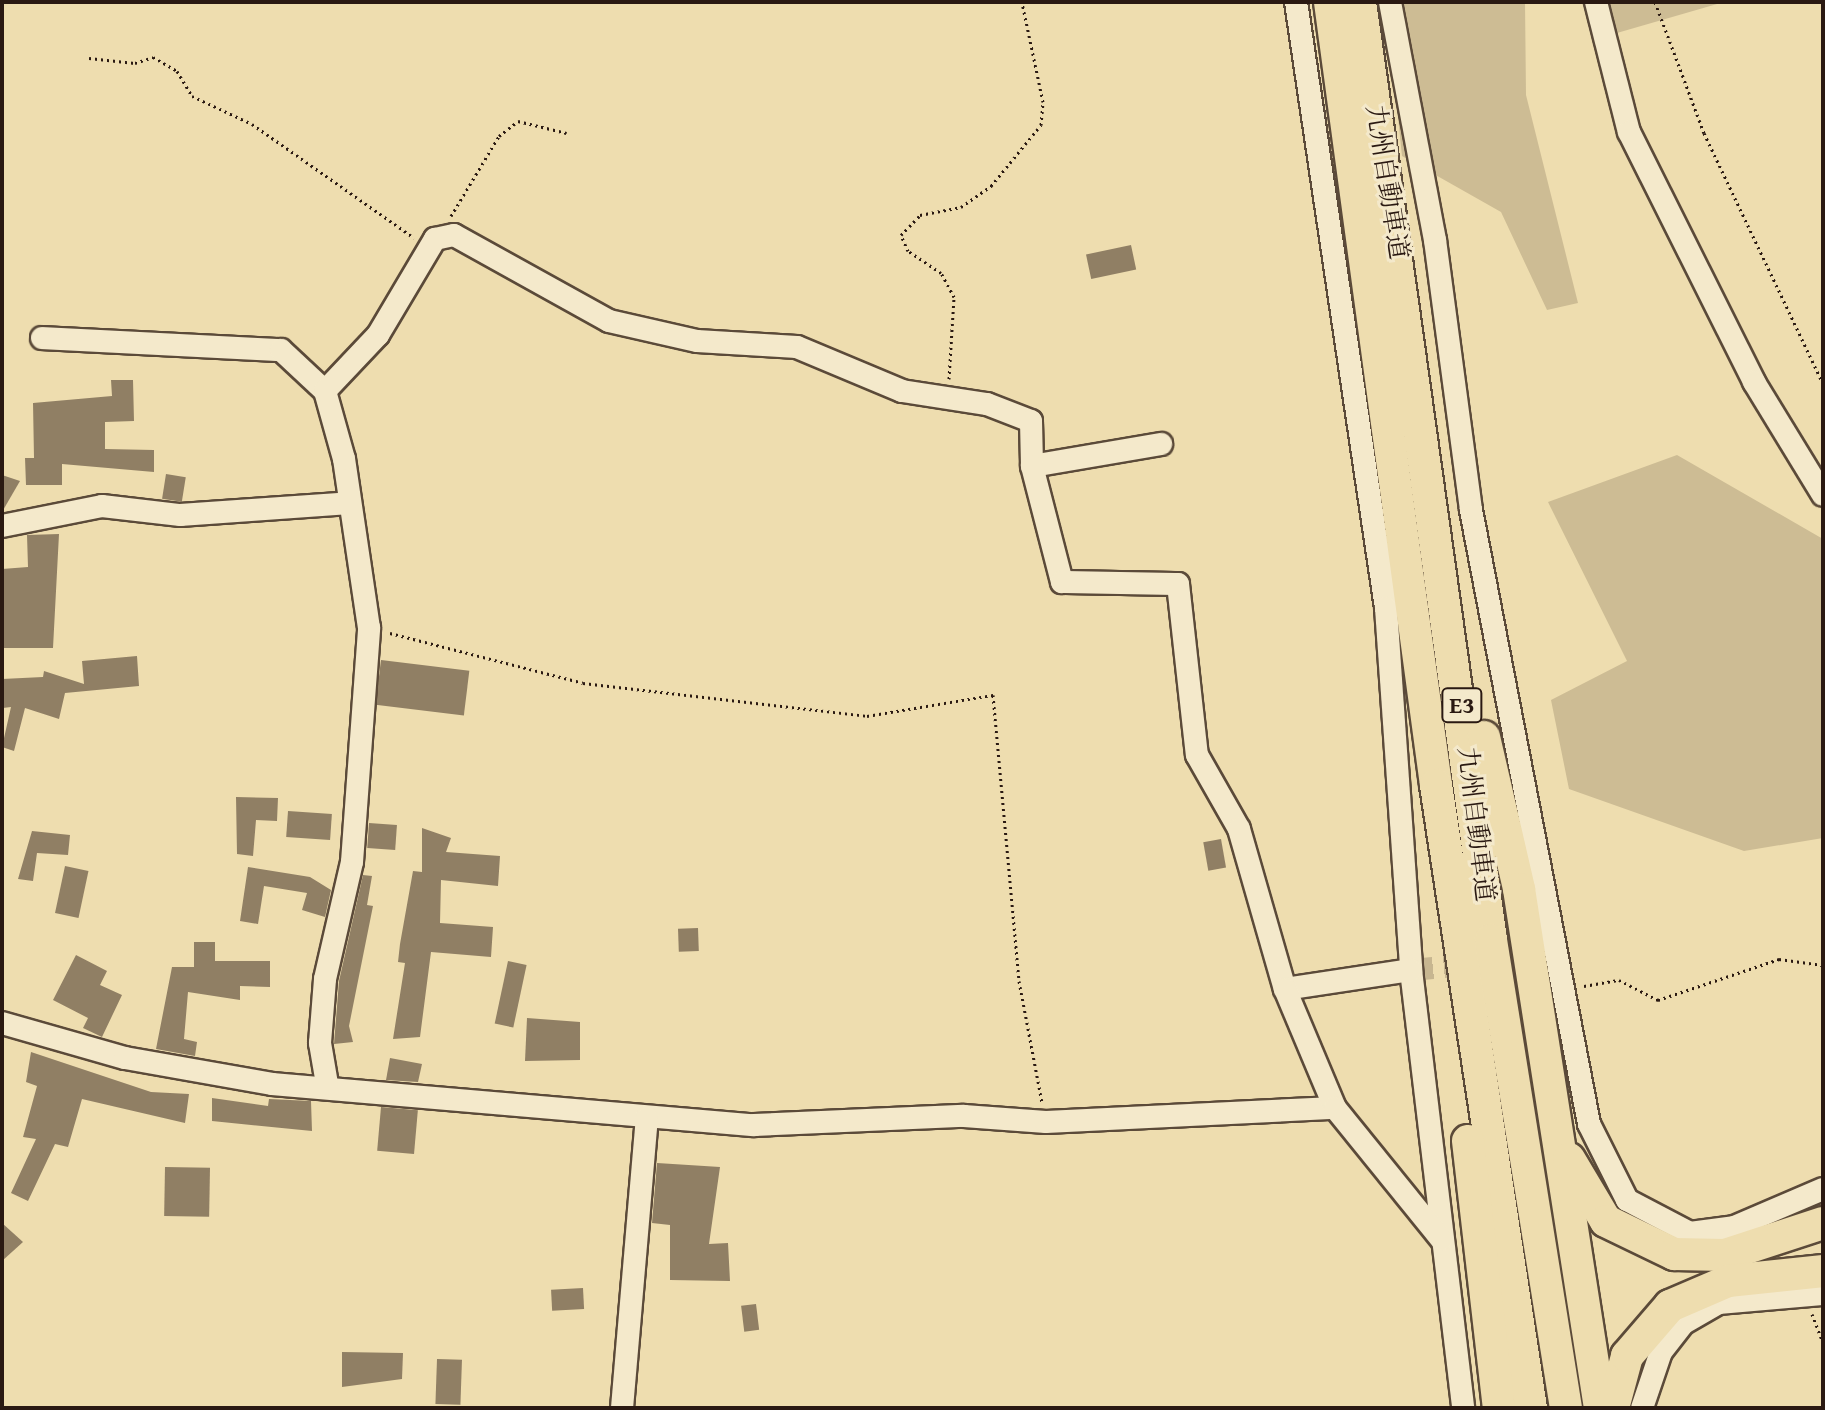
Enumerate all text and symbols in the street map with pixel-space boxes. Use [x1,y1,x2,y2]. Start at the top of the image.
street label: 九州自動車道 [1360,103,1416,261]
road number: E3 [1440,685,1484,725]
street label: 九州自動車道 [1452,745,1502,903]

